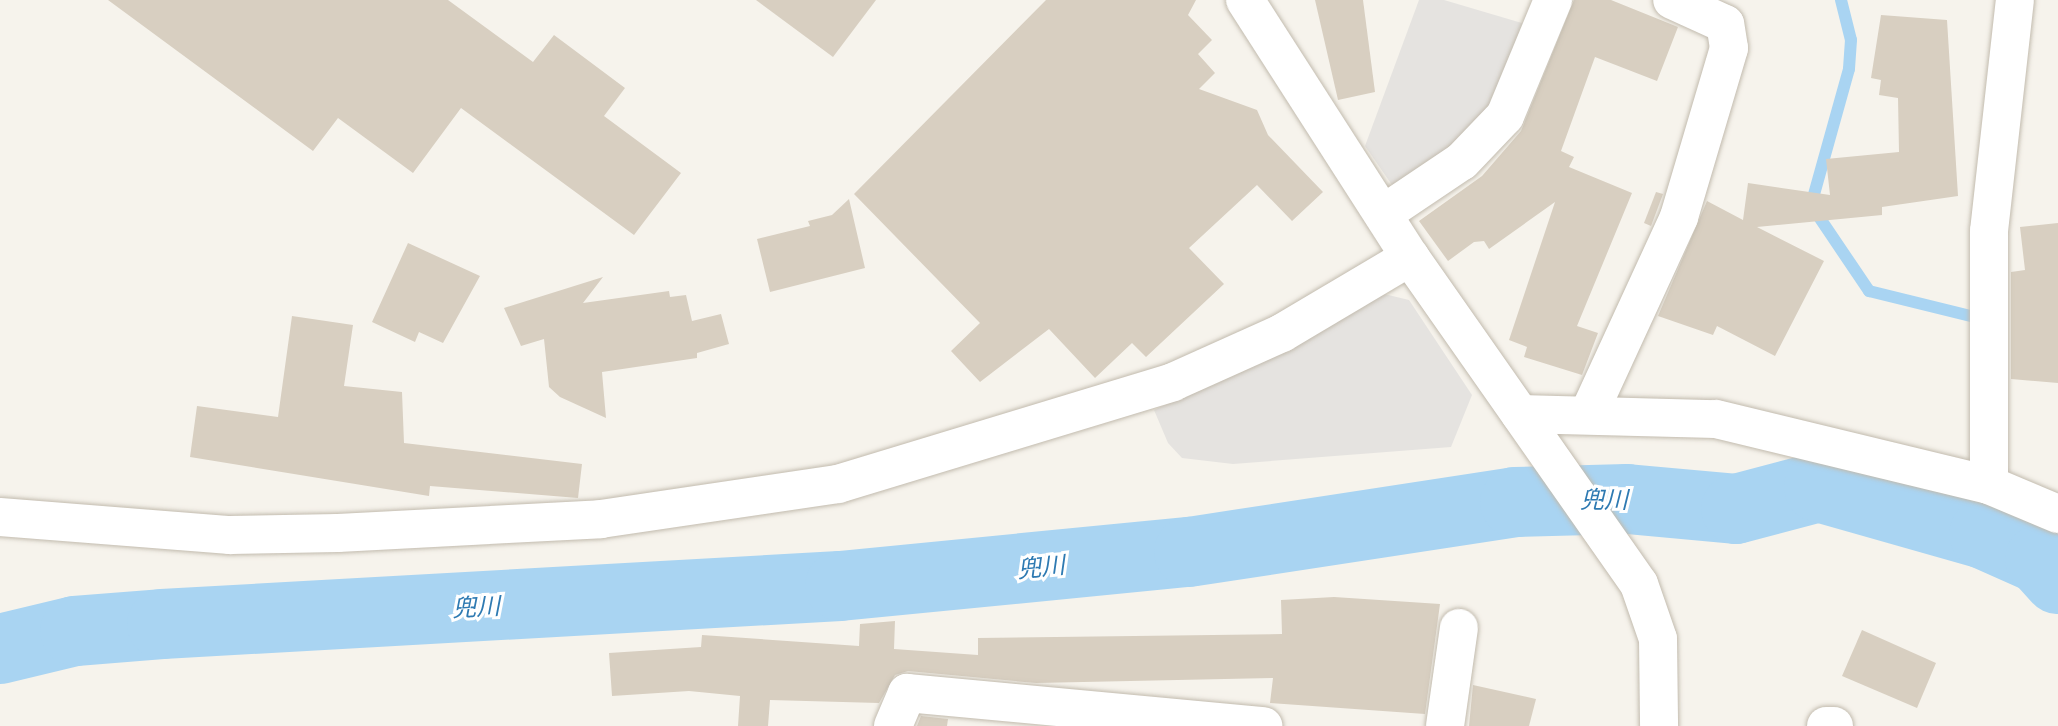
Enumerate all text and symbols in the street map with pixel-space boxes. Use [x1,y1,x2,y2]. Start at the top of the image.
water label: 兜川 [1580,486,1628,514]
water label: 兜川 [1016,550,1066,584]
water label: 兜川 [451,591,501,623]

